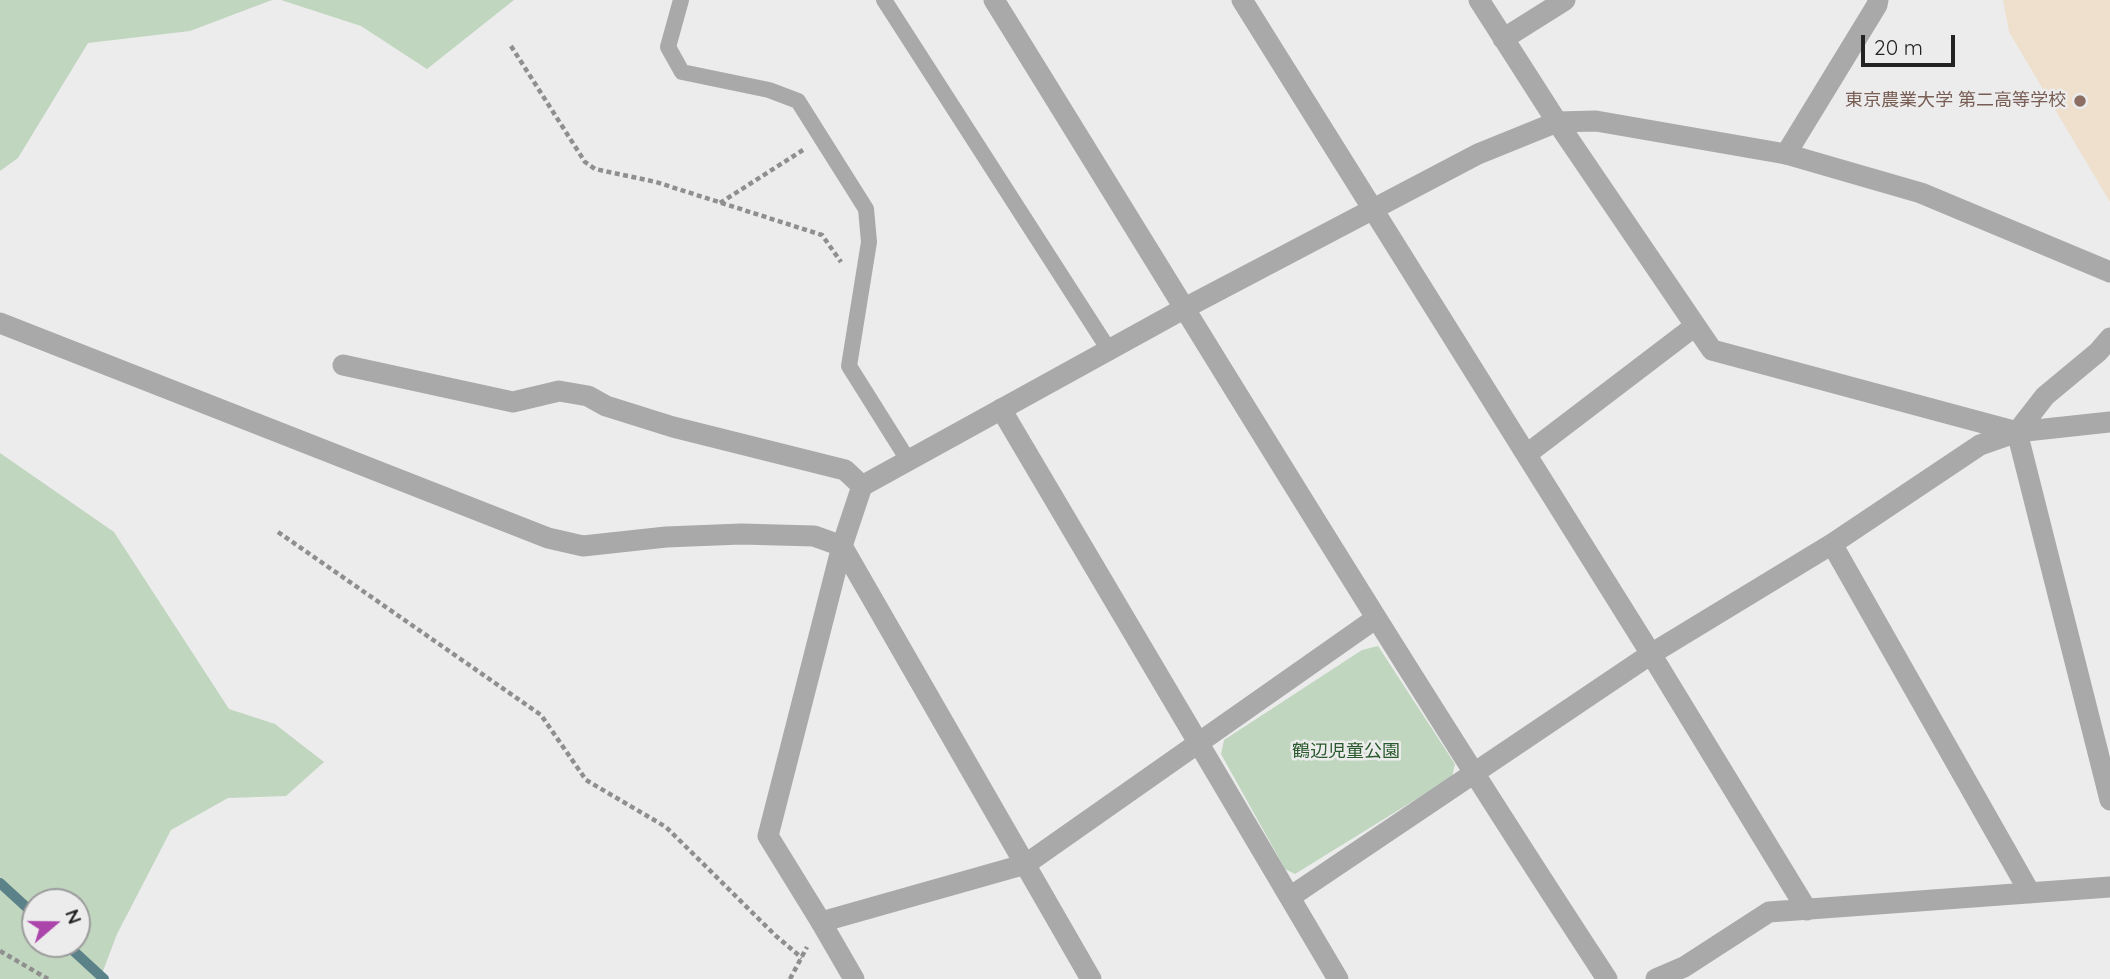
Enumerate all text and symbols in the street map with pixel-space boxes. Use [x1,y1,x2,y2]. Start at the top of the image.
scale bar [1865,21,1960,65]
text: 20 m [1874,34,1923,60]
place label: 東京農業大学 第二高等学校 [1845,90,2066,112]
marker: 東京農業大学 第二高等学校 [2072,93,2088,109]
park label: 鶴辺児童公園 [1292,741,1400,763]
north arrow [21,888,91,958]
text: N [60,906,88,927]

